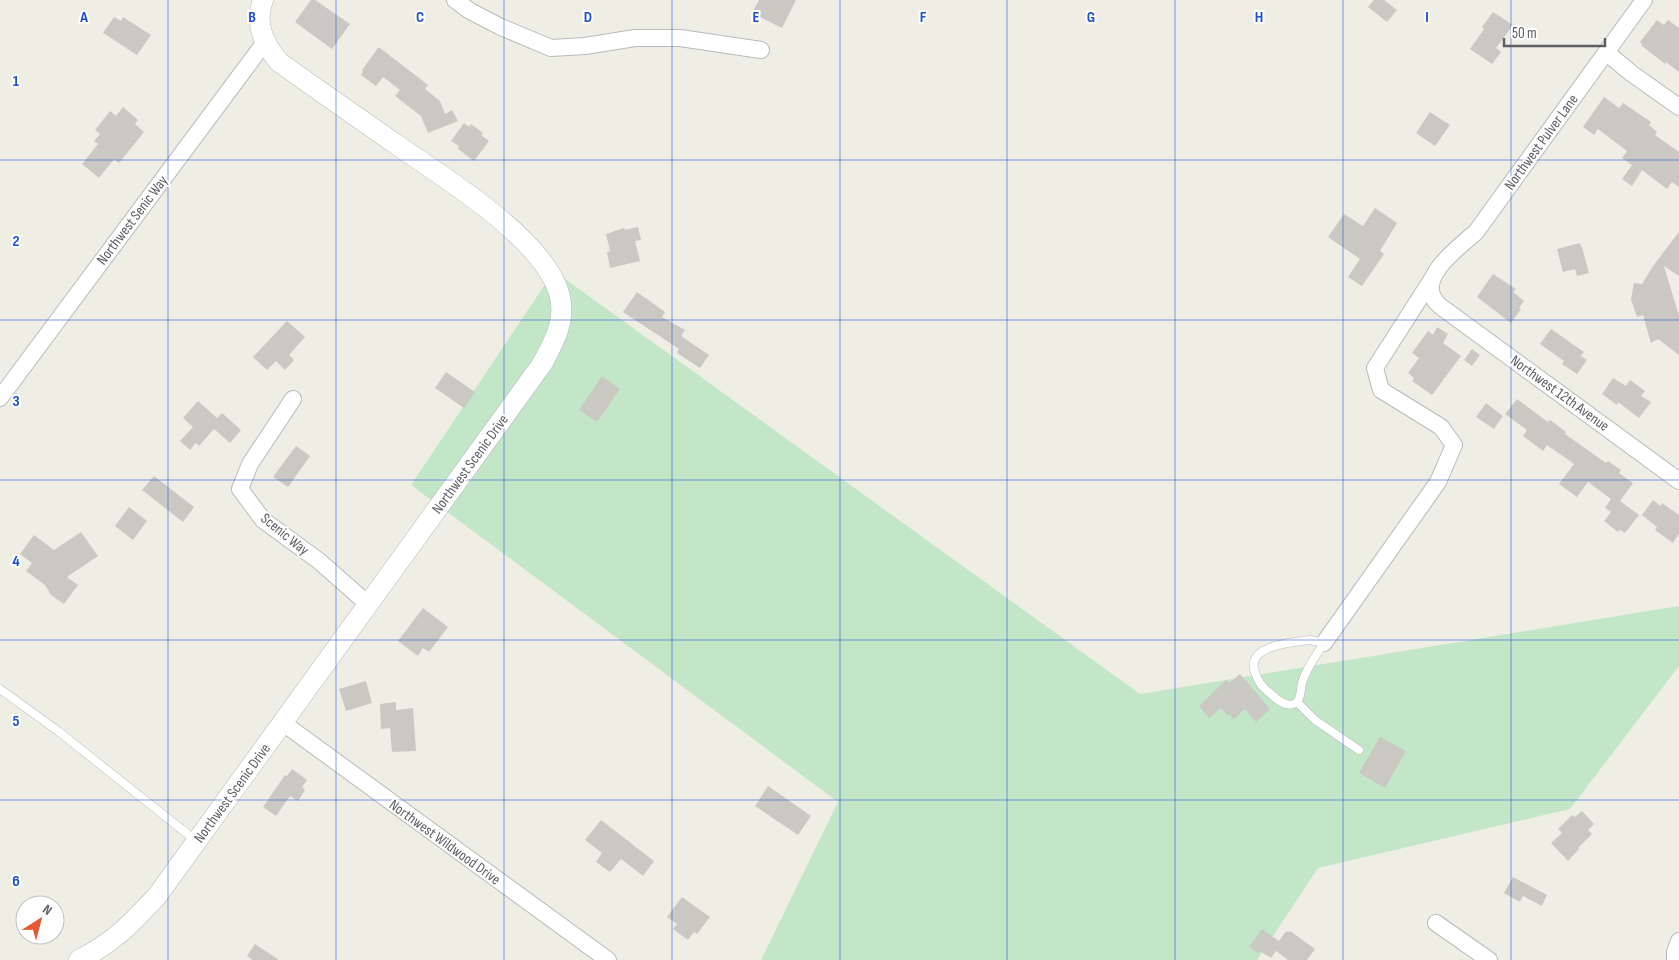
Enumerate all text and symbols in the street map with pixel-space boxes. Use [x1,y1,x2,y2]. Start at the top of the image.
text: A [79,8,88,27]
text: B [248,8,256,27]
text: C [416,8,424,27]
text: D [584,8,592,27]
text: E [753,8,760,27]
text: F [920,8,927,27]
text: G [1087,8,1095,27]
text: H [1255,8,1263,27]
text: I [1425,8,1429,27]
scale bar [1504,15,1605,47]
text: 50 m [1512,24,1537,43]
text: 1 [13,72,20,91]
street label: Northwest Pulver Lane [1500,91,1582,194]
street label: Northwest Senic Way [93,172,172,269]
text: 2 [12,232,20,251]
street label: Northwest 12th Avenue [1506,351,1613,436]
text: 3 [12,392,20,411]
street label: Northwest Scenic Drive [428,411,513,518]
street label: Scenic Way [257,509,313,560]
text: 4 [12,552,20,571]
text: 5 [12,712,20,731]
street label: Northwest Scenic Drive [190,740,275,847]
street label: Northwest Wildwood Drive [385,796,504,889]
text: 6 [12,872,20,891]
north arrow [15,895,65,945]
text: N [39,901,55,919]

